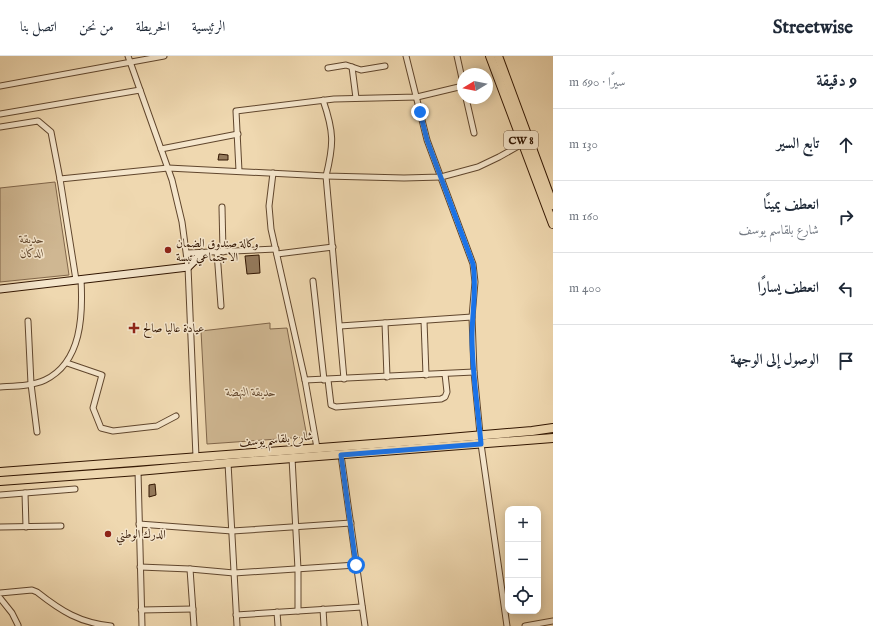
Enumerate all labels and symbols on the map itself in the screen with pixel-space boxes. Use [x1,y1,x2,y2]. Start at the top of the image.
north arrow [457,68,493,104]
route end [411,103,429,121]
road number: CW 8 [504,131,538,149]
park label: حديقة الدكان [19,232,44,261]
place label: وكالة صندوق الضمان الاجتماعي تبسة [176,236,259,267]
marker: وكالة صندوق الضمان الاجتماعي تبسة [163,245,173,255]
place label: عيادة عاليا صالح [143,321,204,338]
marker: عيادة عاليا صالح [128,322,140,334]
park label: حديقة النهضة [225,385,276,400]
street label: شارع بلقاسم يوسف [238,429,314,454]
place label: الدرك الوطني [116,527,166,546]
marker: الدرك الوطني [103,529,113,539]
route start [347,556,365,574]

